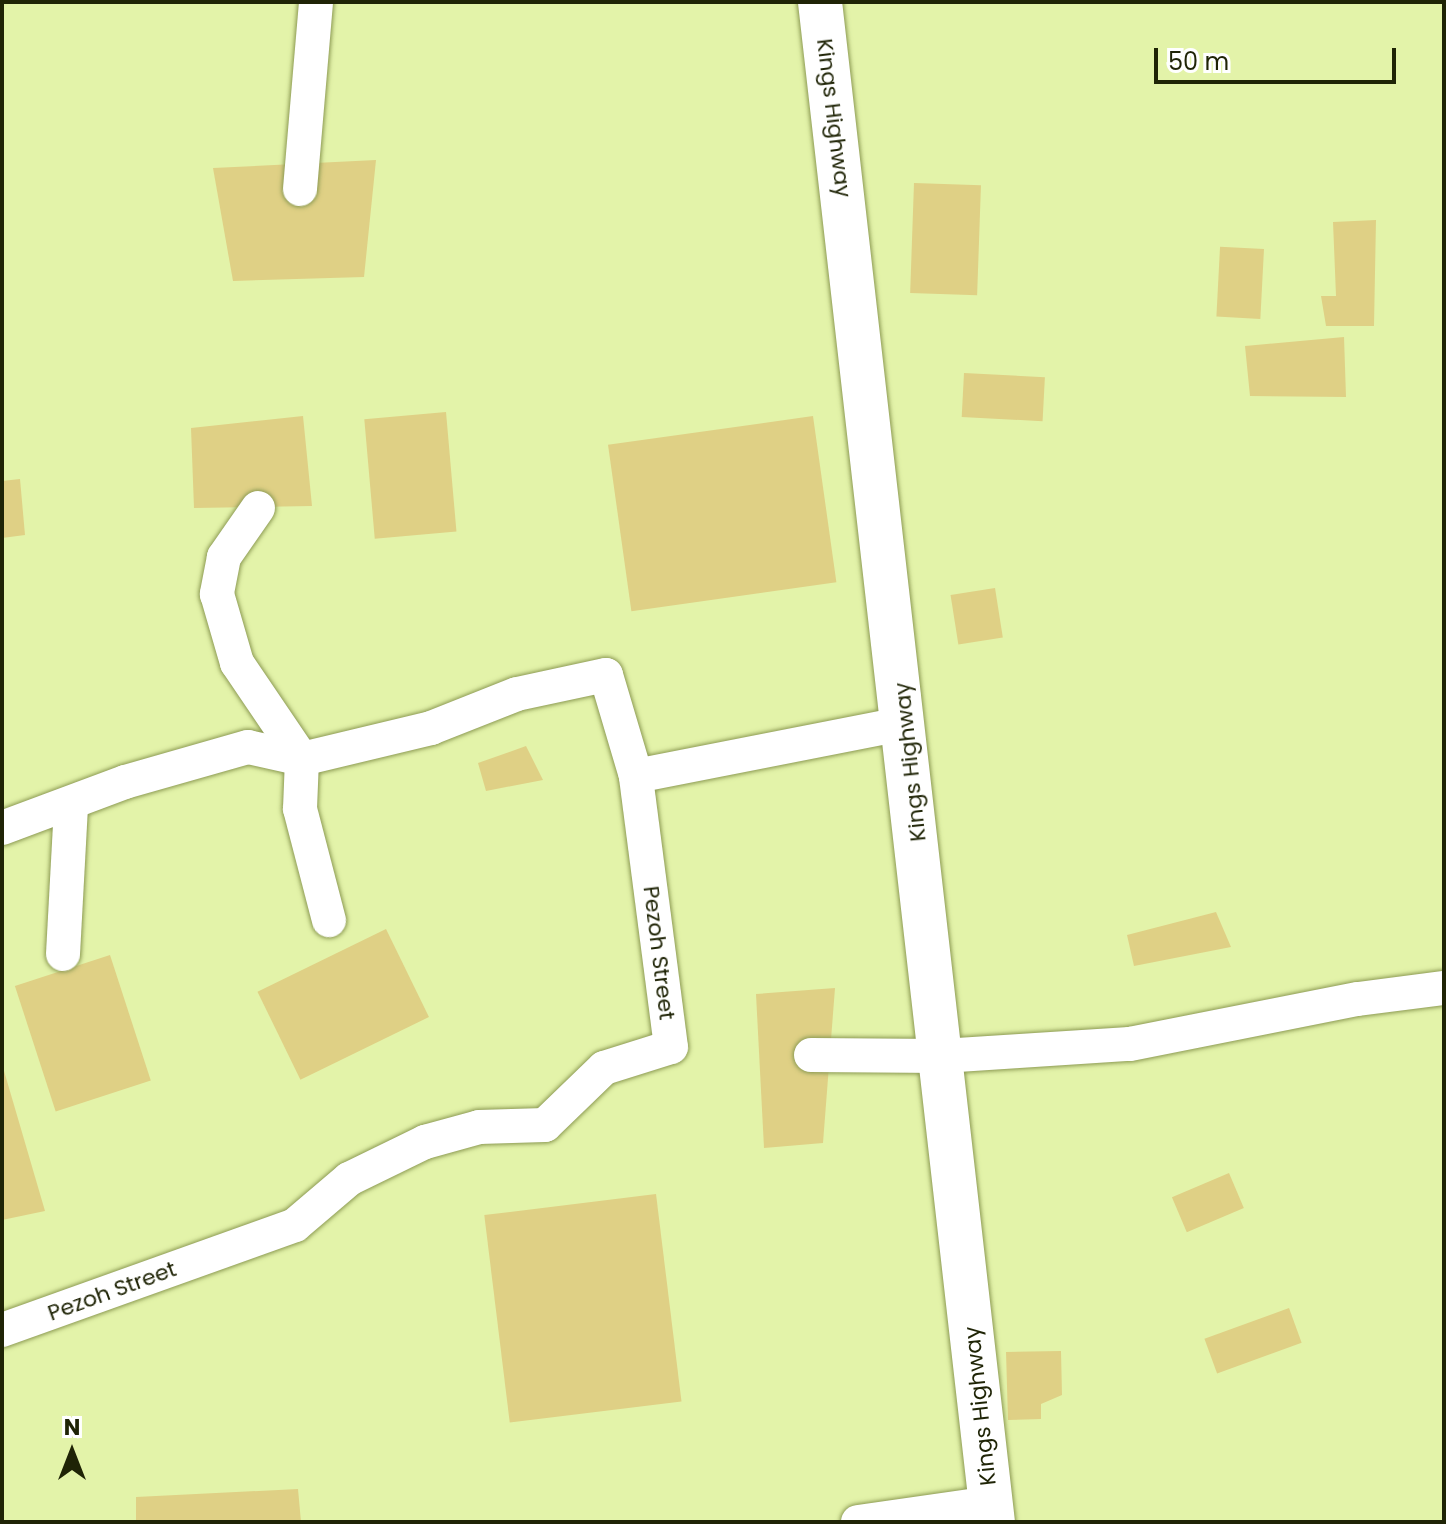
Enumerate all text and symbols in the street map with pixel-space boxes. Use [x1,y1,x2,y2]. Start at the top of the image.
scale bar [1158,32,1400,82]
street label: Kings Highway [811,37,857,199]
text: 50 m [1168,45,1229,78]
street label: Kings Highway [889,681,931,843]
street label: Pezoh Street [638,884,680,1022]
street label: Pezoh Street [44,1256,180,1326]
street label: Kings Highway [959,1325,1001,1487]
north arrow [32,1412,112,1492]
text: N [64,1412,80,1443]

